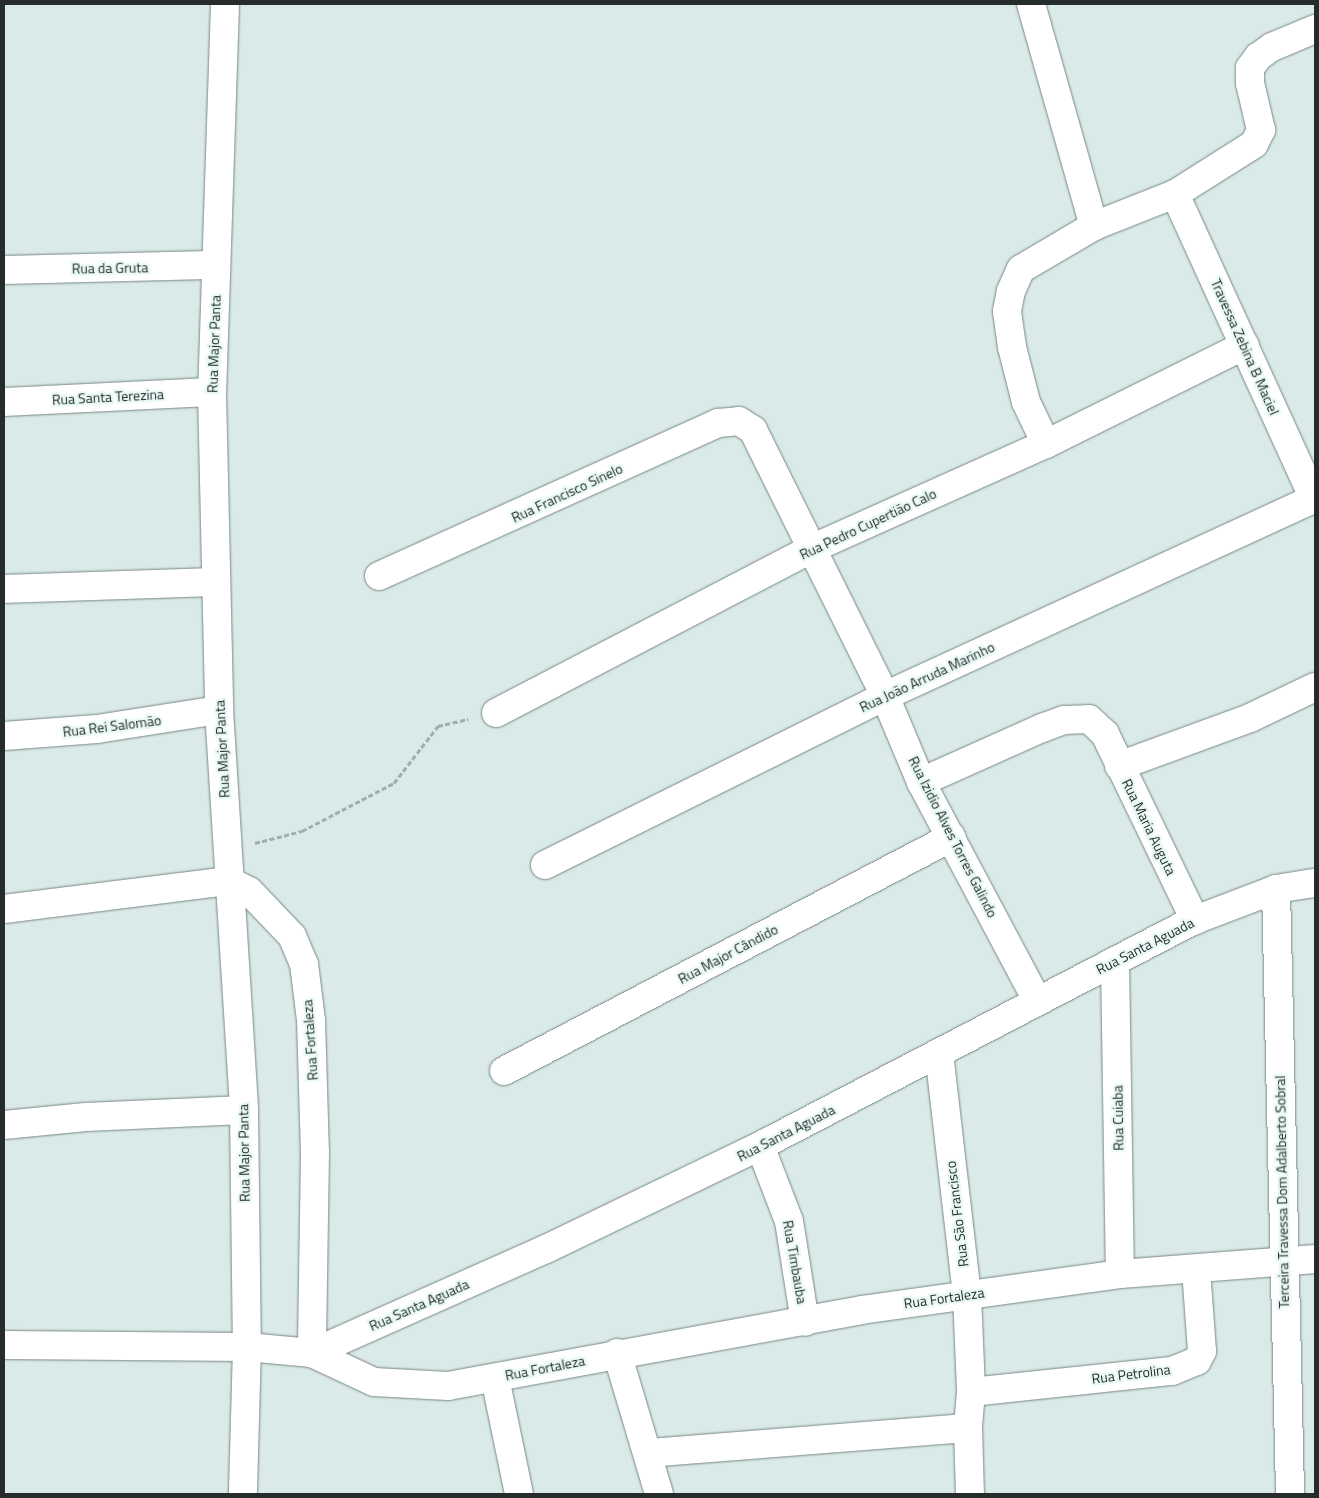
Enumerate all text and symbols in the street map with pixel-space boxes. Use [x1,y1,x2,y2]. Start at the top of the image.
street label: Rua da Gruta [72,259,148,277]
street label: Travessa Zebina B Maciel [1207,276,1283,418]
street label: Rua Major Panta [204,295,224,393]
street label: Rua Santa Terezina [52,386,164,408]
street label: Rua Francisco Sinelo [509,460,625,526]
street label: Rua Pedro Cupertião Calo [797,485,939,563]
street label: Rua João Arruda Marinho [857,638,997,716]
street label: Rua Major Panta [211,700,233,798]
street label: Rua Rei Salomão [62,712,162,740]
street label: Rua Izidio Alves Torres Galindo [905,754,1001,920]
street label: Rua Maria Auguta [1118,776,1180,878]
street label: Rua Santa Aguada [1093,914,1197,978]
street label: Rua Major Cândido [675,921,781,987]
street label: Rua Fortaleza [299,999,321,1081]
street label: Terceira Travessa Dom Adalberto Sobral [1272,1075,1292,1309]
street label: Rua Cuiaba [1109,1085,1127,1151]
street label: Rua Santa Aguada [734,1101,838,1165]
street label: Rua Major Panta [235,1104,253,1202]
street label: Rua São Francisco [942,1160,972,1268]
street label: Rua Timbauba [779,1219,811,1305]
street label: Rua Santa Aguada [366,1275,472,1335]
street label: Rua Fortaleza [903,1284,985,1312]
street label: Rua Fortaleza [504,1352,586,1384]
street label: Rua Petrolina [1091,1361,1171,1387]

